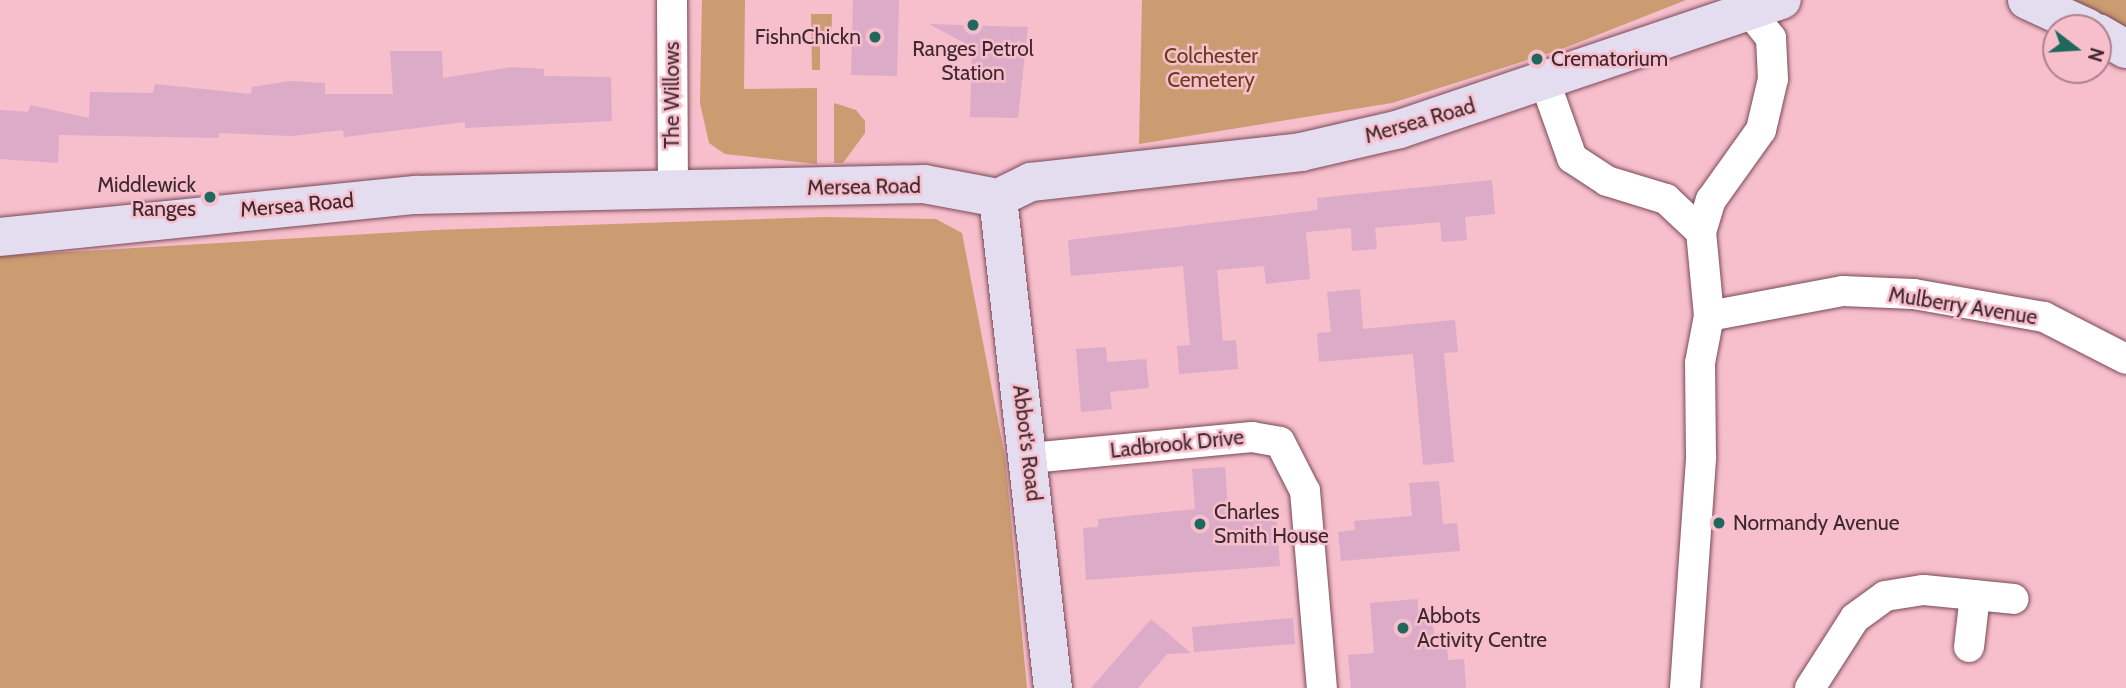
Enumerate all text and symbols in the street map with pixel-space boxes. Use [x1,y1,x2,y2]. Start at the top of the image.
north arrow [2042,14,2112,84]
marker: Ranges Petrol Station [965,17,981,33]
place label: FishnChickn [755,24,861,50]
marker: FishnChickn [867,29,883,45]
place label: Ranges Petrol Station [912,36,1034,86]
street label: The Willows [659,41,685,149]
park label: Colchester Cemetery [1164,43,1258,93]
text: N [2083,45,2109,64]
place label: Crematorium [1551,46,1668,72]
marker: Crematorium [1529,51,1545,67]
street label: Mersea Road [1362,93,1478,149]
place label: Middlewick Ranges [97,172,196,222]
street label: Mersea Road [807,173,921,201]
street label: Mersea Road [239,187,355,223]
marker: Middlewick Ranges [202,189,218,205]
street label: Mulberry Avenue [1887,282,2039,330]
street label: Abbot's Road [1007,383,1047,503]
street label: Ladbrook Drive [1109,424,1245,464]
place label: Charles Smith House [1214,499,1329,549]
place label: Normandy Avenue [1733,510,1899,536]
marker: Normandy Avenue [1711,515,1727,531]
marker: Charles Smith House [1192,516,1208,532]
place label: Abbots Activity Centre [1417,603,1547,653]
marker: Abbots Activity Centre [1395,620,1411,636]

